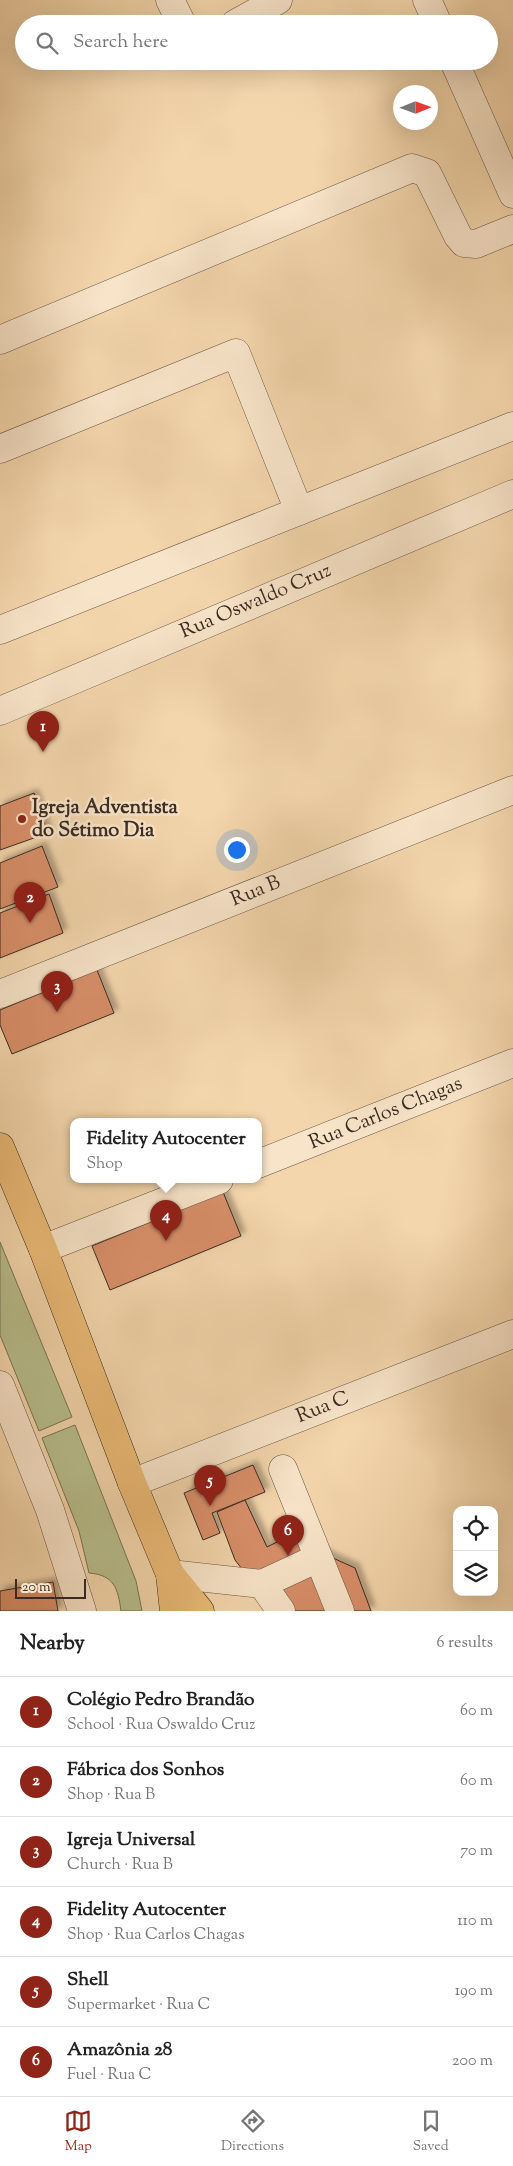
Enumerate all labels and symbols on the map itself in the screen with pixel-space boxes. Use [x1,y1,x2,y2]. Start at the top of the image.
north arrow [393,85,438,130]
street label: Rua Oswaldo Cruz [176,557,336,647]
pin: 1 [27,711,59,752]
place label: Igreja Adventista do Sétimo Dia [32,794,178,846]
marker: Igreja Adventista do Sétimo Dia [16,813,28,825]
your location [224,837,250,863]
street label: Rua B [227,869,286,915]
pin: 2 [14,882,46,923]
pin: 3 [41,971,73,1012]
street label: Rua Carlos Chagas [305,1070,467,1158]
pin: 4 [150,1200,182,1241]
street label: Rua C [292,1384,354,1432]
pin: 5 [194,1465,226,1506]
pin: 6 [272,1515,304,1556]
scale bar [15,1576,86,1599]

